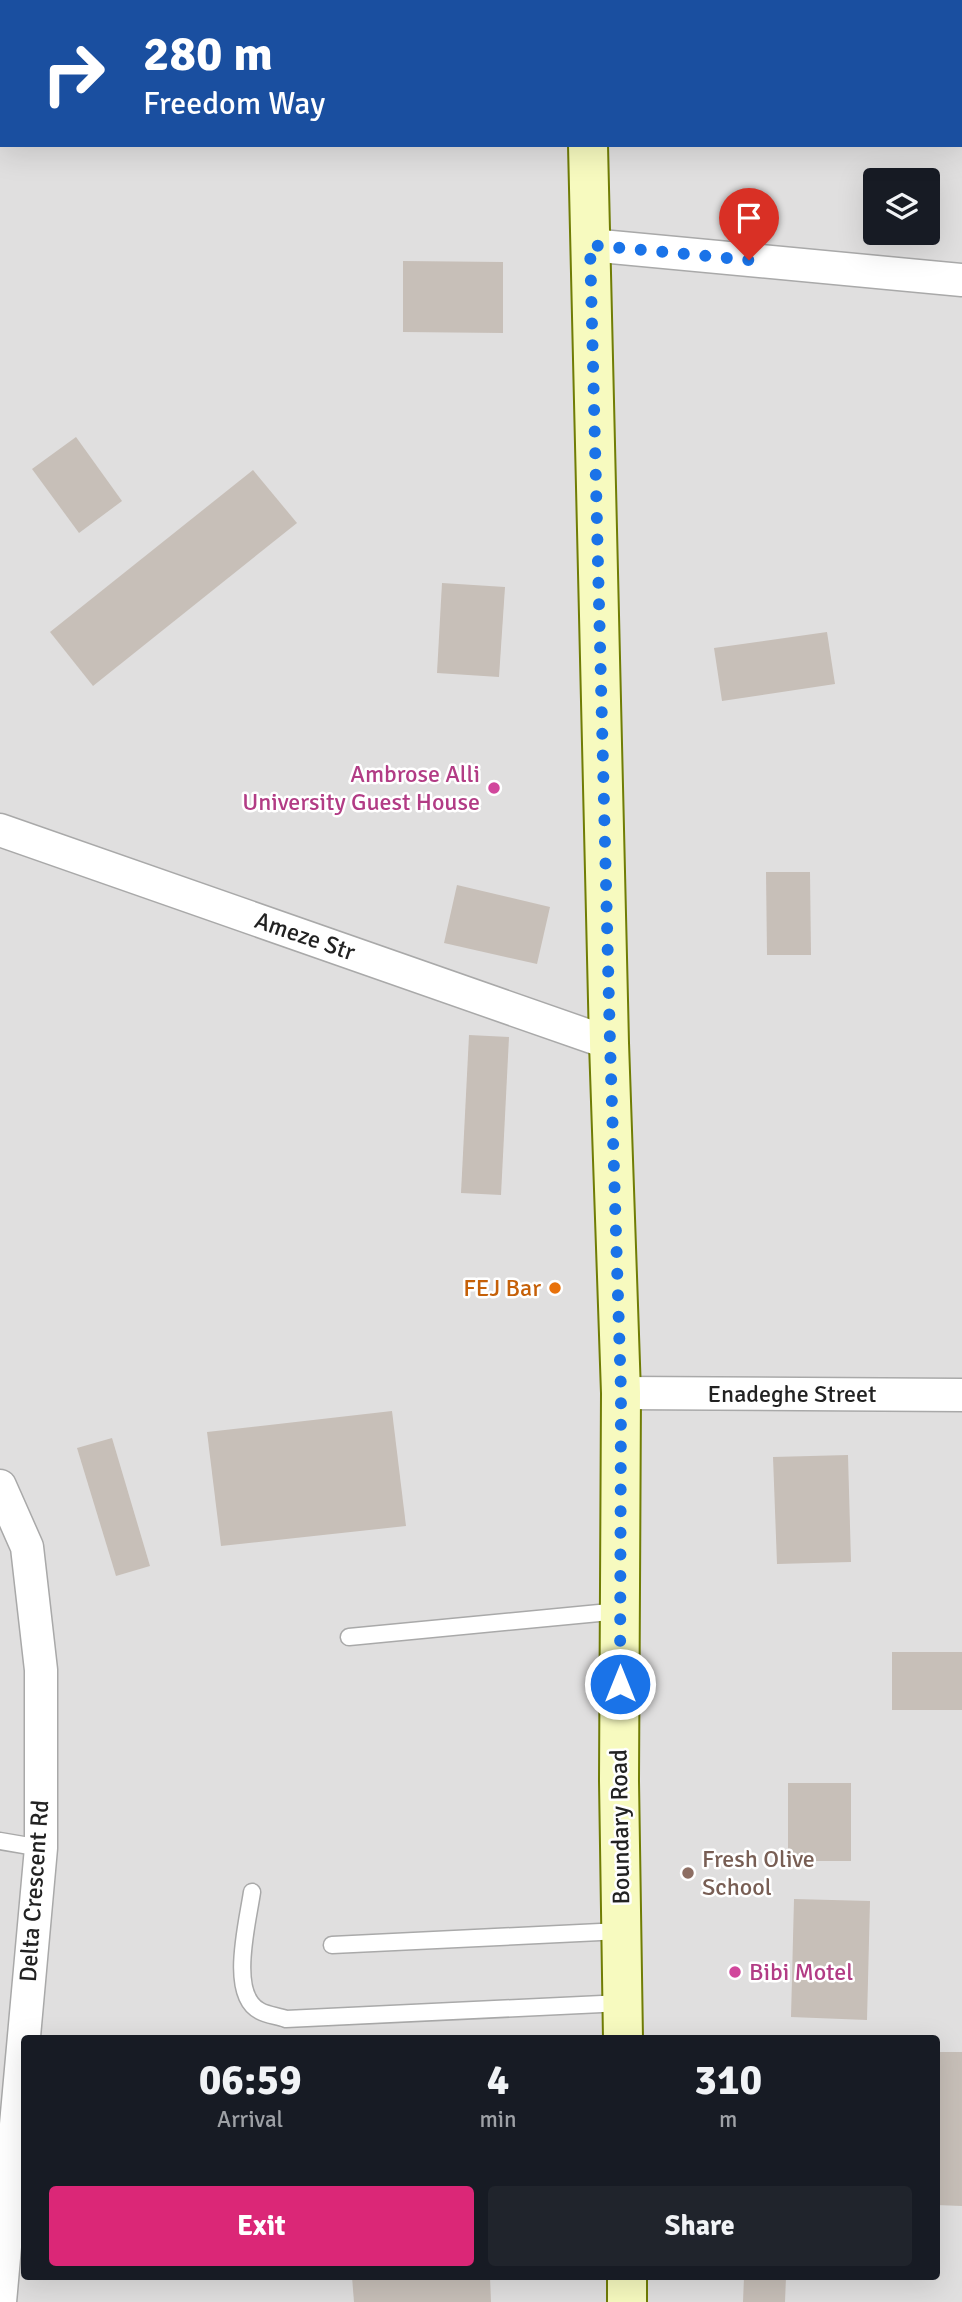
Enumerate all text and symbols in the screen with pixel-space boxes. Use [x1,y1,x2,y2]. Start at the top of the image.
text: 280 m [143,24,273,84]
icon: right [28,28,119,119]
text: Freedom Way [143,84,325,123]
map controls [863,168,940,245]
button: layers [863,168,940,245]
pin [719,188,779,260]
icon: arrive [730,199,768,237]
place label: Ambrose Alli University Guest House [242,759,480,817]
marker: Ambrose Alli University Guest House [486,780,502,796]
street label: Ameze Str [251,905,359,967]
place label: FEJ Bar [463,1273,541,1303]
marker: FEJ Bar [547,1280,563,1296]
street label: Enadeghe Street [707,1379,877,1409]
position arrow [583,1647,657,1721]
street label: Boundary Road [604,1749,636,1905]
street label: Delta Crescent Rd [13,1799,55,1983]
place label: Fresh Olive School [702,1844,815,1902]
marker: Fresh Olive School [680,1865,696,1881]
place label: Bibi Motel [749,1957,853,1987]
marker: Bibi Motel [727,1964,743,1980]
text: 06:59 [199,2055,302,2106]
text: 4 [487,2055,509,2106]
text: 310 [694,2055,762,2106]
text: Arrival [217,2105,283,2134]
text: min [479,2105,517,2134]
text: m [719,2105,737,2134]
button: Exit [49,2186,474,2266]
button: Share [488,2186,912,2266]

